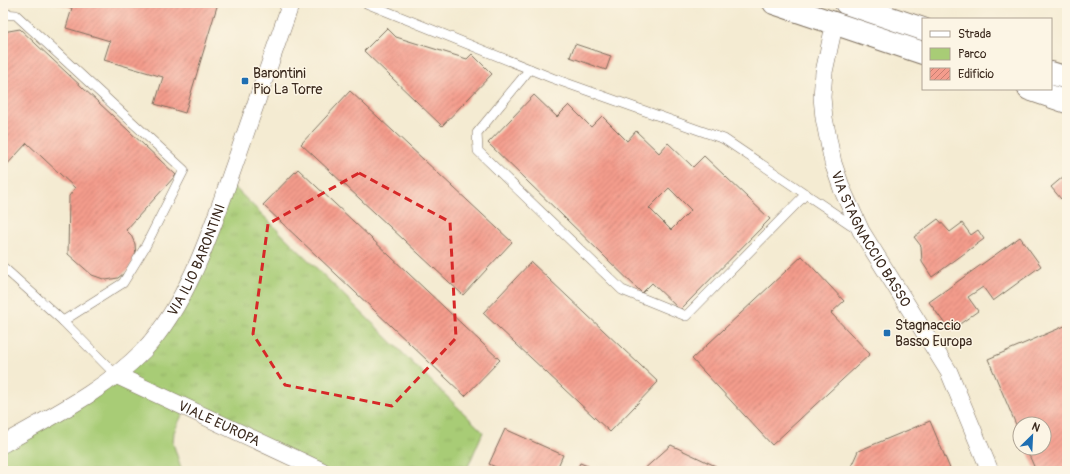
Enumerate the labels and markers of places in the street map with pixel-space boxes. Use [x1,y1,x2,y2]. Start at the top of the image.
place label: Barontini Pio La Torre [253,65,323,98]
marker: Barontini Pio La Torre [240,76,250,86]
place label: Stagnaccio Basso Europa [895,317,972,350]
marker: Stagnaccio Basso Europa [882,328,892,338]

